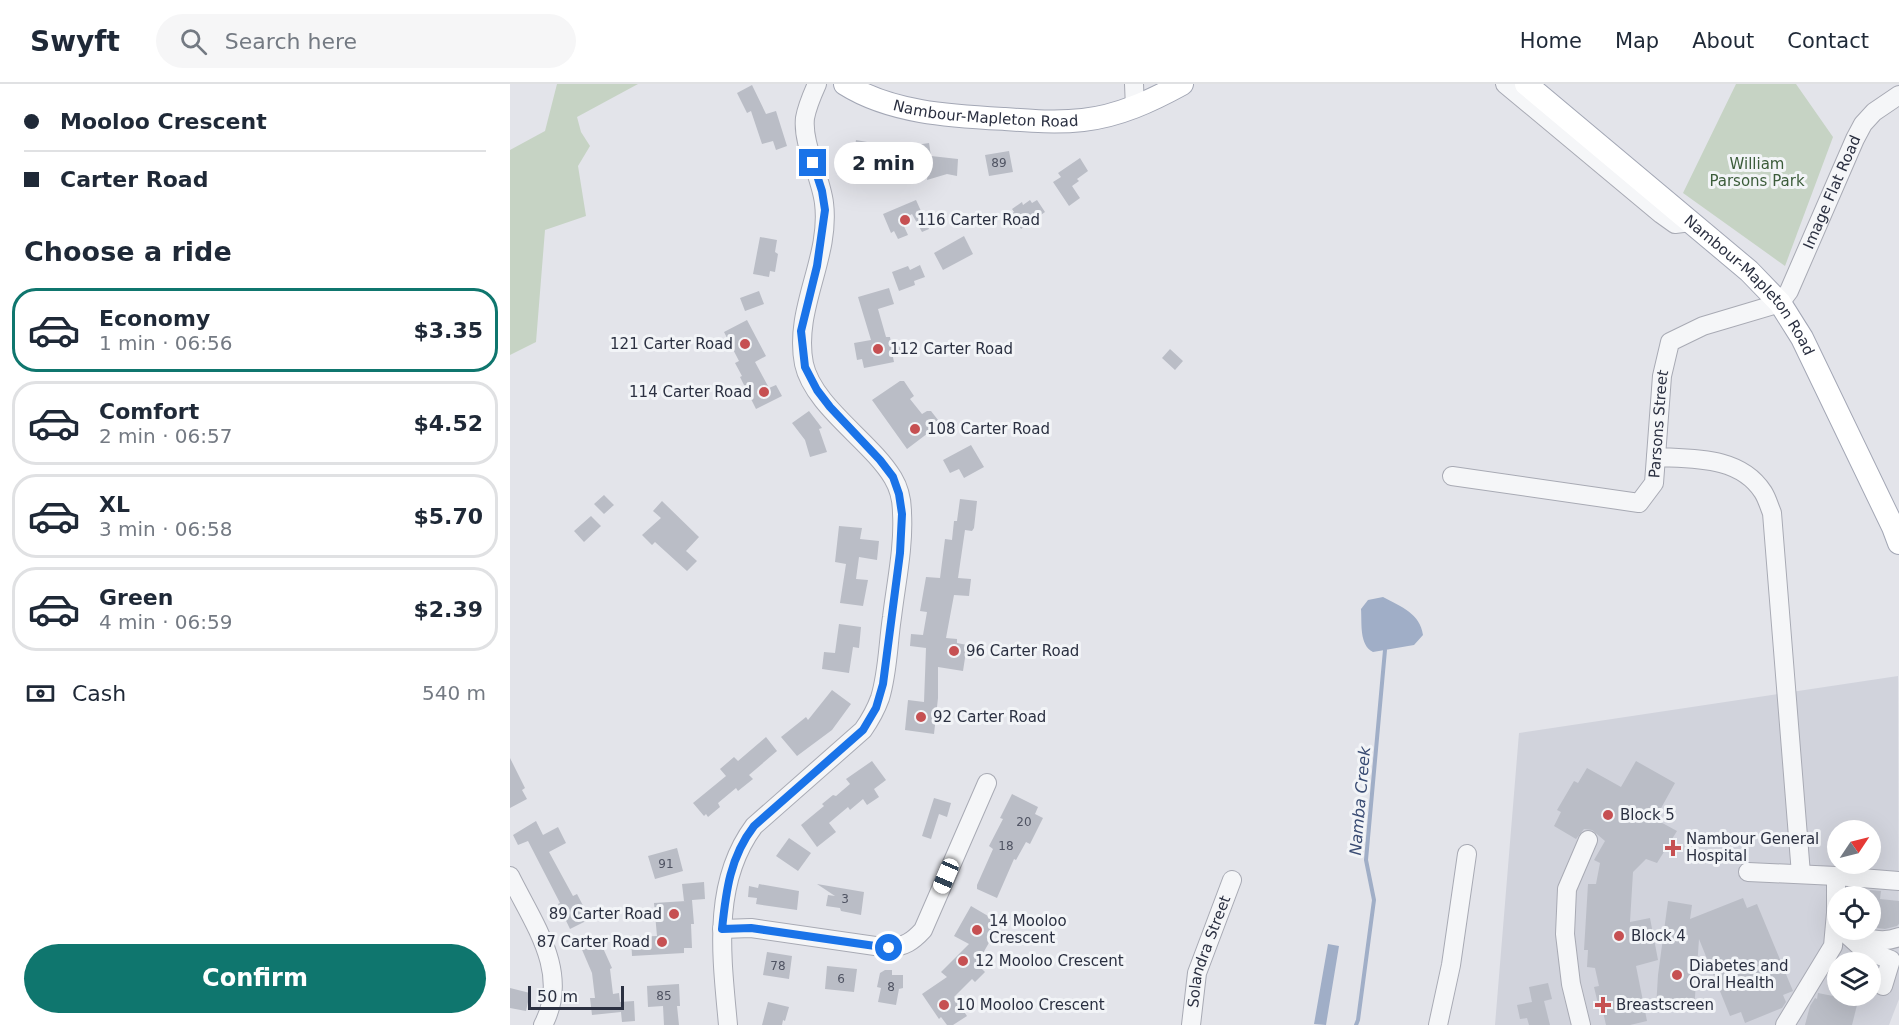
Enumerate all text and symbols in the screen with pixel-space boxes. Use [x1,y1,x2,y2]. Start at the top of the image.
search box [156,14,576,68]
text: Swyft [30,25,120,58]
icon: search [177,25,210,58]
text: Search here [225,29,357,54]
text: Home [1520,29,1582,53]
text: Map [1615,29,1659,53]
text: About [1692,29,1754,53]
text: Contact [1787,29,1869,53]
street label: Nambour-Mapleton Road [891,96,1079,131]
text: Mooloo Crescent [60,109,267,134]
street label: Image Flat Road [1799,133,1865,252]
callout: 2 min [834,142,933,184]
route end [799,149,826,176]
text: 2 min [852,151,915,175]
park label: William Parsons Park [1709,155,1805,190]
house number: 89 [991,156,1007,170]
text: Carter Road [60,167,208,192]
place label: 116 Carter Road [917,211,1040,229]
street label: Nambour-Mapleton Road [1680,211,1818,358]
marker: 116 Carter Road [898,213,912,227]
text: Choose a ride [24,236,232,267]
icon: car [27,303,81,357]
text: Economy [99,306,210,331]
text: $3.35 [413,318,483,343]
text: 1 min · 06:56 [99,331,233,355]
place label: 121 Carter Road [610,335,733,353]
marker: 121 Carter Road [738,337,752,351]
place label: 112 Carter Road [890,340,1013,358]
marker: 112 Carter Road [871,342,885,356]
street label: Parsons Street [1645,368,1672,479]
place label: 114 Carter Road [629,383,752,401]
marker: 114 Carter Road [757,385,771,399]
icon: car [27,396,81,450]
text: Comfort [99,399,199,424]
text: $4.52 [413,411,483,436]
place label: 108 Carter Road [927,420,1050,438]
marker: 108 Carter Road [908,422,922,436]
text: 2 min · 06:57 [99,424,233,448]
icon: car [27,489,81,543]
text: XL [99,492,130,517]
text: $5.70 [413,504,483,529]
text: 3 min · 06:58 [99,517,233,541]
icon: car [27,582,81,636]
text: Green [99,585,173,610]
text: $2.39 [413,597,483,622]
text: 4 min · 06:59 [99,610,233,634]
place label: 96 Carter Road [966,642,1079,660]
marker: 96 Carter Road [947,644,961,658]
icon: cash [24,677,57,710]
text: Cash [72,681,126,706]
text: 540 m [422,681,486,705]
place label: 92 Carter Road [933,708,1046,726]
marker: 92 Carter Road [914,710,928,724]
water label: Namba Creek [1346,745,1374,856]
place label: Block 5 [1620,806,1675,824]
marker: Block 5 [1601,808,1615,822]
house number: 20 [1016,815,1032,829]
north arrow [1827,820,1881,874]
map controls [1827,820,1881,1006]
place label: Nambour General Hospital [1686,830,1819,865]
house number: 18 [998,839,1014,853]
marker: Nambour General Hospital [1664,839,1682,857]
car [931,856,961,896]
house number: 91 [658,857,674,871]
button: locate [1827,886,1881,940]
house number: 3 [841,892,849,906]
street label: Solandra Street [1184,893,1234,1009]
place label: 89 Carter Road [549,905,662,923]
marker: 89 Carter Road [667,907,681,921]
place label: 14 Mooloo Crescent [989,912,1067,947]
marker: 14 Mooloo Crescent [970,923,984,937]
place label: Block 4 [1631,927,1686,945]
marker: Block 4 [1612,929,1626,943]
place label: 87 Carter Road [537,933,650,951]
route start [875,934,902,961]
marker: 87 Carter Road [655,935,669,949]
button: Confirm [24,944,486,1013]
place label: 12 Mooloo Crescent [975,952,1124,970]
button: layers [1827,952,1881,1006]
marker: 12 Mooloo Crescent [956,954,970,968]
place label: Diabetes and Oral Health [1689,957,1789,992]
house number: 78 [770,959,786,973]
marker: Diabetes and Oral Health [1670,968,1684,982]
house number: 6 [837,972,845,986]
house number: 8 [887,980,895,994]
scale bar [528,983,624,1010]
text: 50 m [537,987,578,1006]
house number: 85 [656,989,672,1003]
place label: 10 Mooloo Crescent [956,996,1105,1014]
marker: Breastscreen [1594,996,1612,1014]
place label: Breastscreen [1616,996,1714,1014]
marker: 10 Mooloo Crescent [937,998,951,1012]

